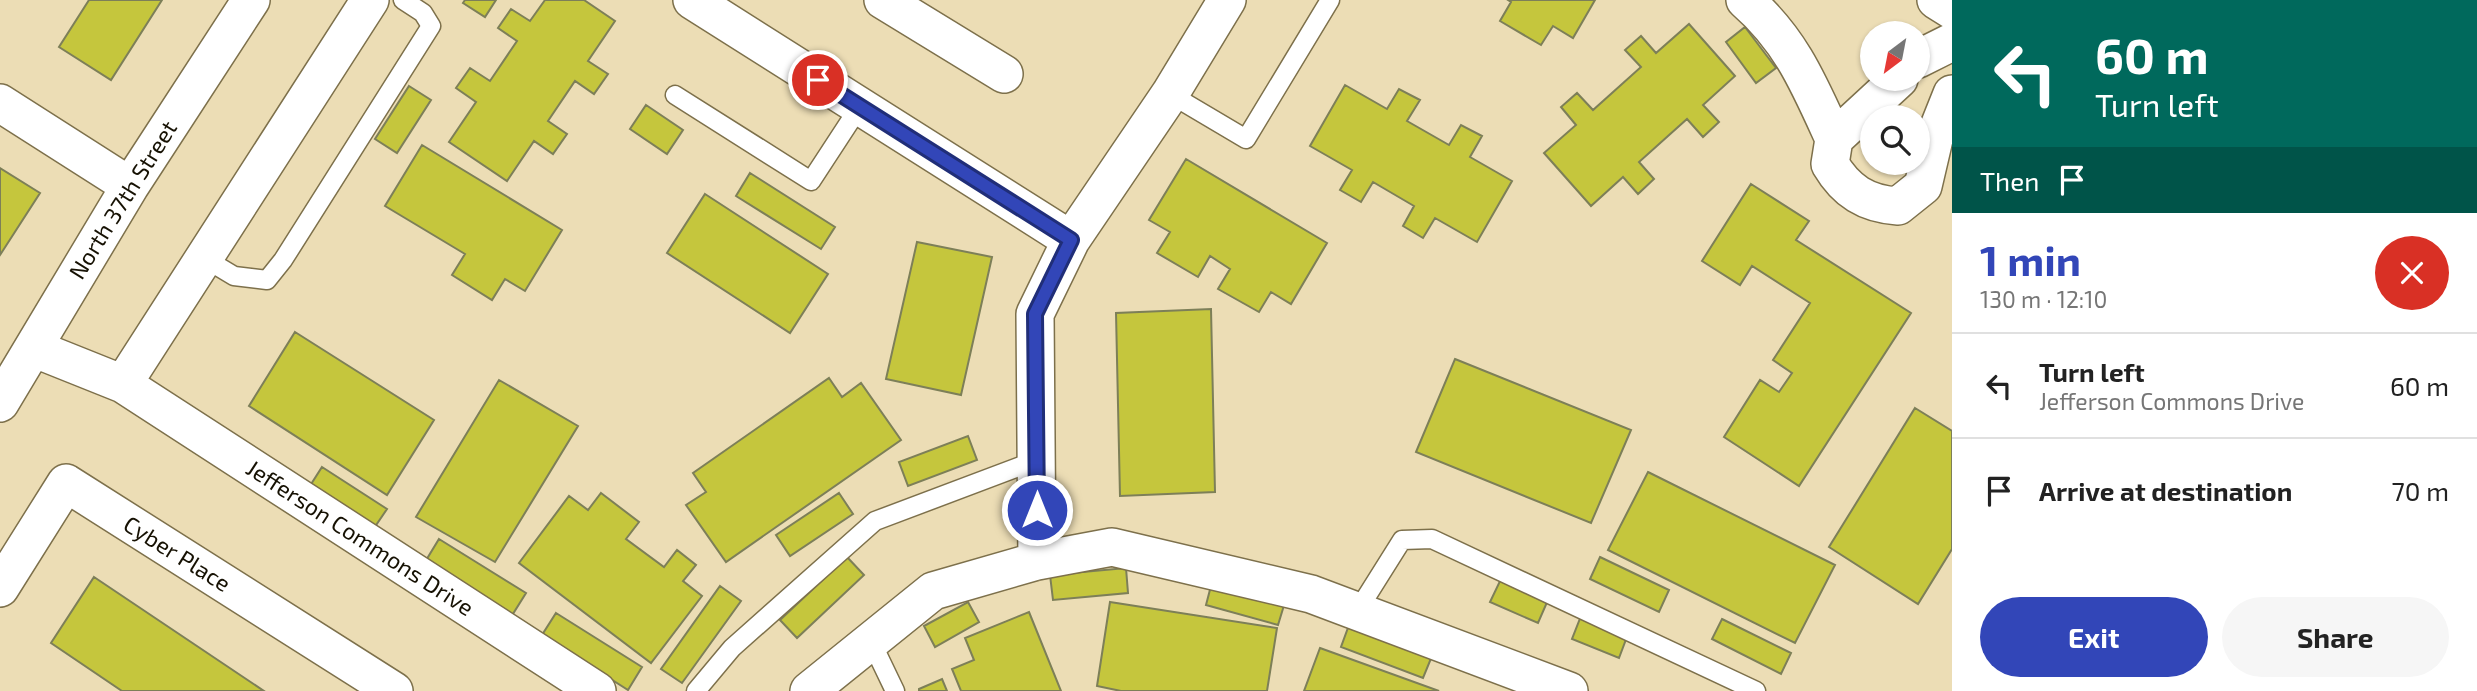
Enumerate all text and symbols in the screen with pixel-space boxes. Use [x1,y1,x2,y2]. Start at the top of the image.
north arrow [1860,21,1930,91]
map controls [1860,21,1930,175]
text: 60 m [2095,25,2209,84]
icon: left [1980,28,2071,119]
pin [788,50,848,110]
icon: arrive [799,61,837,99]
text: Turn left [2095,85,2219,123]
button: search [1860,105,1930,175]
street label: North 37th Street [62,115,182,284]
icon: arrive [2053,161,2091,199]
text: Then [1980,165,2039,196]
text: 1 min [1980,234,2081,284]
button: close [2375,236,2449,310]
text: 130 m · 12:10 [1980,285,2107,313]
text: Turn left [2039,356,2145,387]
icon: left [1980,367,2018,405]
text: 60 m [2390,370,2449,401]
text: Jefferson Commons Drive [2039,387,2304,415]
street label: Jefferson Commons Drive [242,453,479,621]
icon: arrive [1980,472,2018,510]
position arrow [1000,473,1074,547]
text: Arrive at destination [2039,475,2292,506]
text: 70 m [2391,475,2449,506]
street label: Cyber Place [119,509,236,597]
button: Exit [1980,597,2208,677]
button: Share [2222,597,2449,677]

